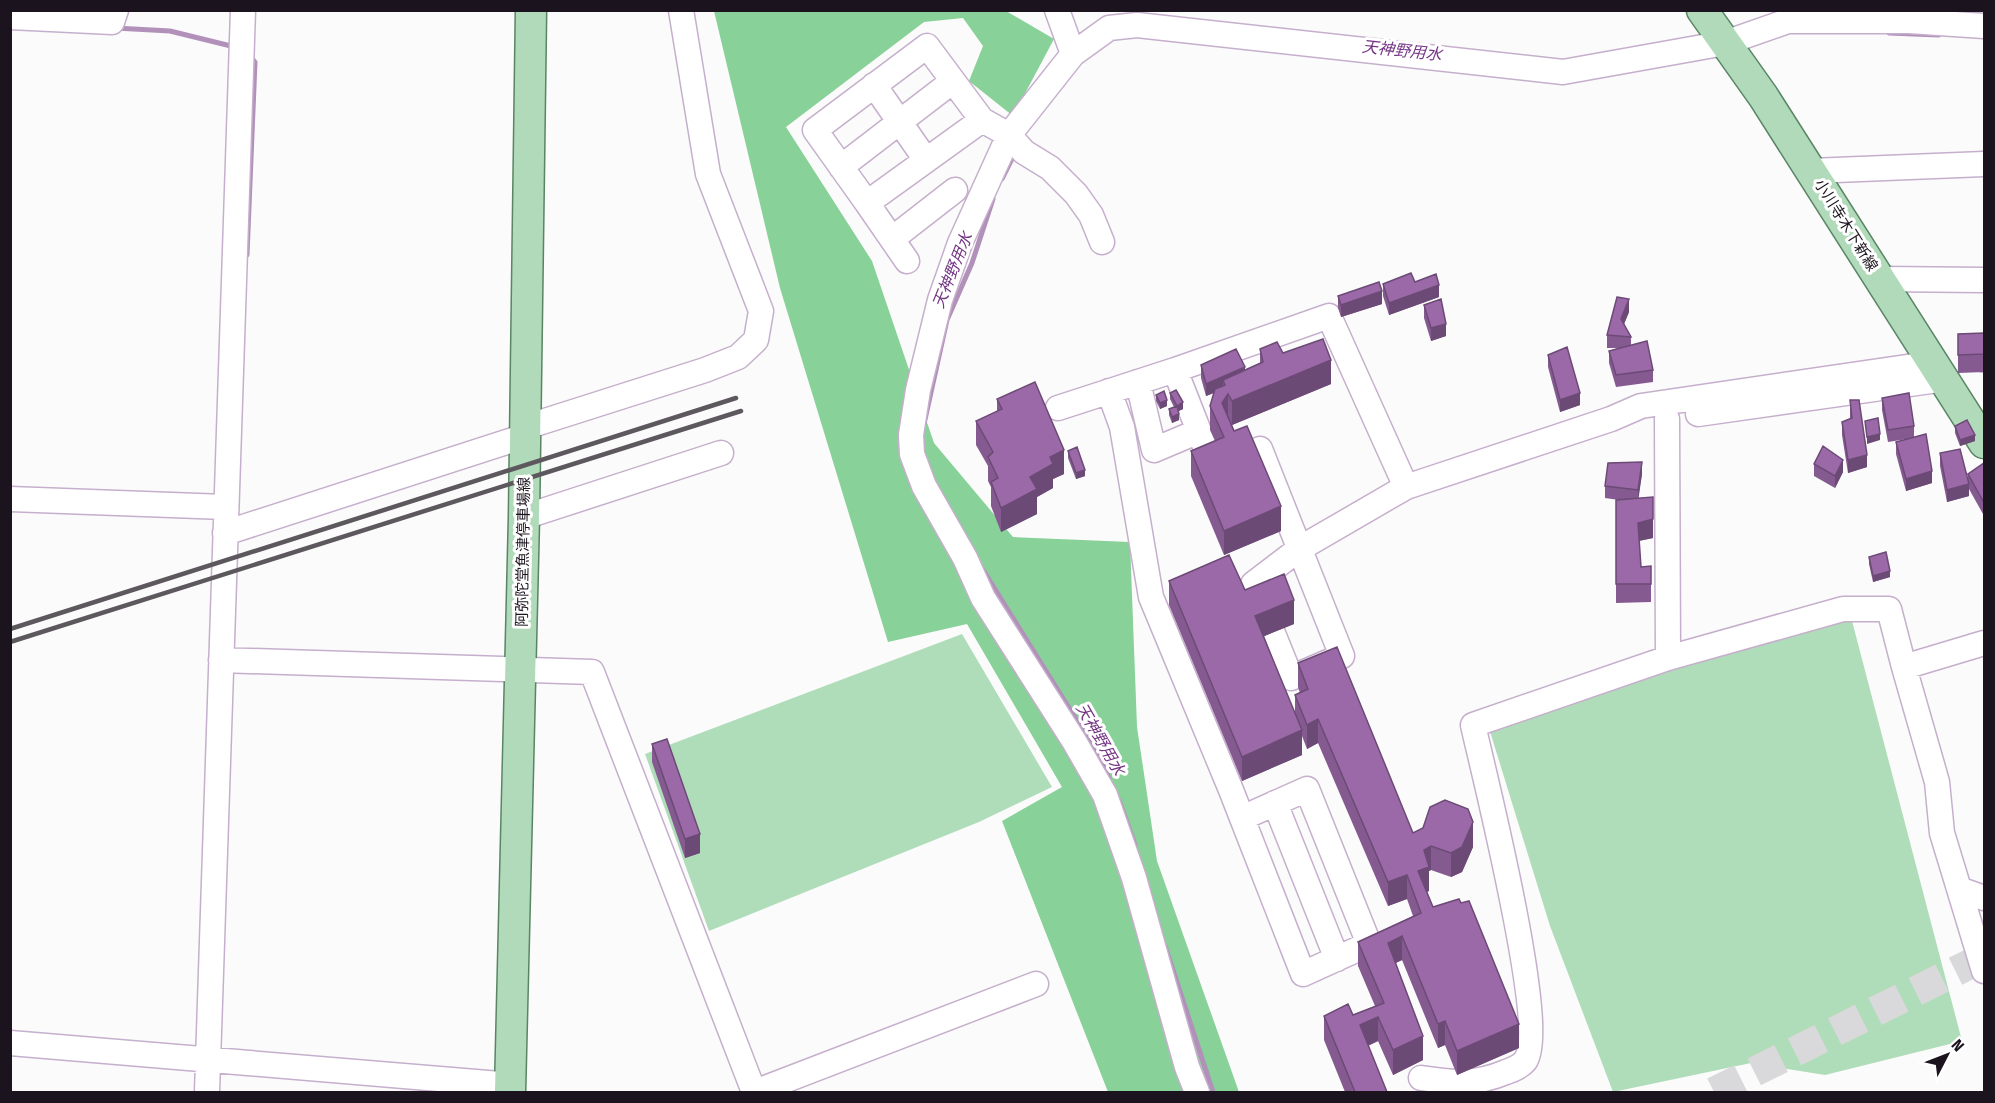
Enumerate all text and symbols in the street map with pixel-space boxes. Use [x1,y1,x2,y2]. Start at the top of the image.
water label: 天神野用水 [1361,37,1445,64]
street label: 小川寺木下新線 [1811,176,1881,274]
water label: 天神野用水 [929,228,977,311]
street label: 阿弥陀堂魚津停車場線 [513,477,533,627]
water label: 天神野用水 [1072,700,1130,780]
north arrow [1917,1025,1977,1085]
text: N [1948,1035,1968,1055]

